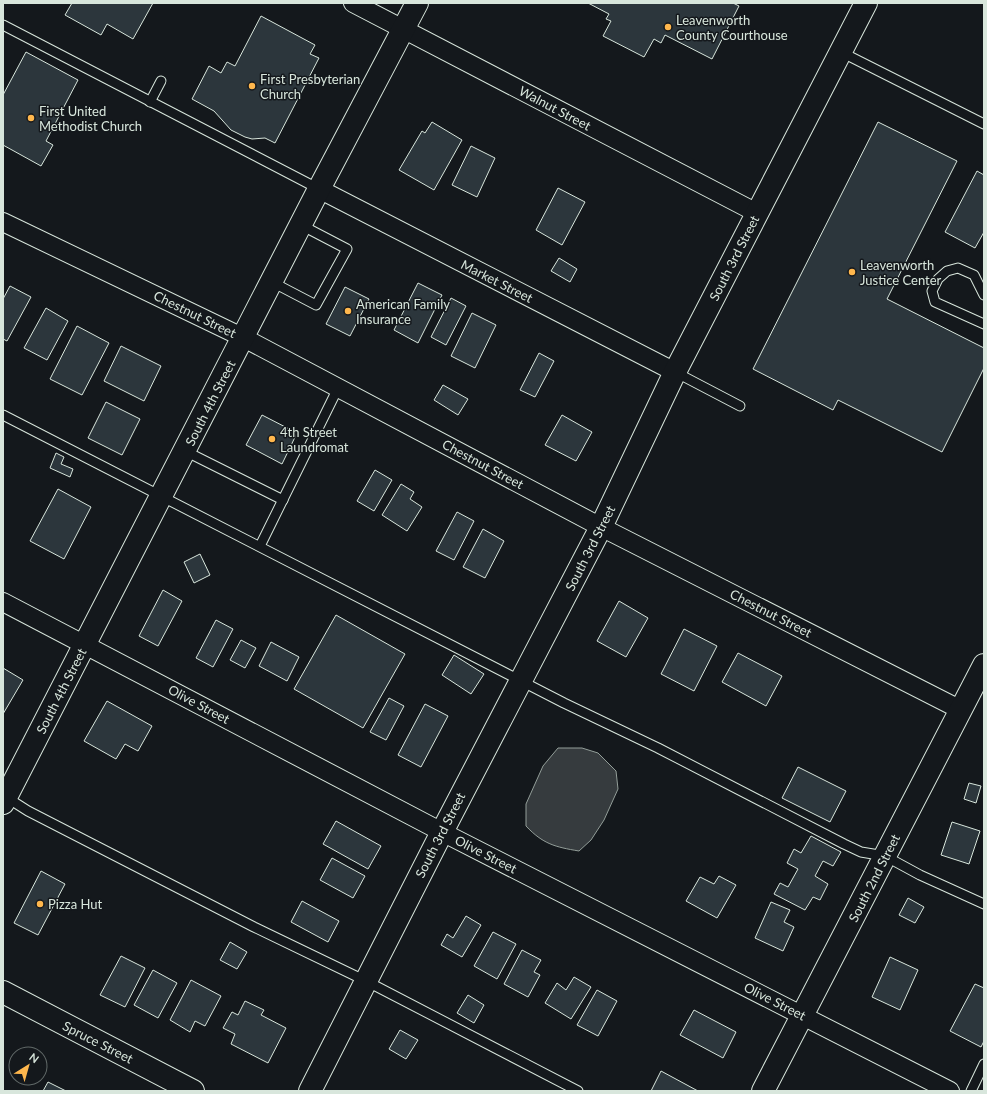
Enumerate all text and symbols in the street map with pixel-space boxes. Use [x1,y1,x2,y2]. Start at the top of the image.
place label: Leavenworth County Courthouse [676,12,788,43]
marker: Leavenworth County Courthouse [663,22,673,32]
place label: First Presbyterian Church [260,71,360,102]
marker: First Presbyterian Church [247,81,257,91]
street label: Walnut Street [516,82,594,134]
place label: First United Methodist Church [39,103,142,134]
marker: First United Methodist Church [26,113,36,123]
street label: South 3rd Street [706,212,763,303]
street label: Market Street [458,256,536,306]
place label: Leavenworth Justice Center [860,257,942,288]
marker: Leavenworth Justice Center [847,267,857,277]
street label: Chestnut Street [151,287,239,341]
place label: American Family Insurance [356,296,450,327]
marker: American Family Insurance [343,306,353,316]
street label: South 4th Street [182,357,239,448]
place label: 4th Street Laundromat [280,424,349,455]
marker: 4th Street Laundromat [267,434,277,444]
street label: Chestnut Street [440,436,527,492]
street label: South 3rd Street [562,502,619,593]
street label: Chestnut Street [727,585,815,641]
street label: South 4th Street [33,645,90,736]
street label: Olive Street [165,681,233,727]
street label: South 3rd Street [412,789,469,880]
street label: South 2nd Street [845,831,903,925]
street label: Olive Street [452,832,520,877]
place label: Pizza Hut [48,896,102,912]
marker: Pizza Hut [35,899,45,909]
street label: Olive Street [741,979,809,1024]
street label: Spruce Street [60,1017,136,1067]
north arrow [8,1046,48,1086]
text: N [27,1050,42,1065]

